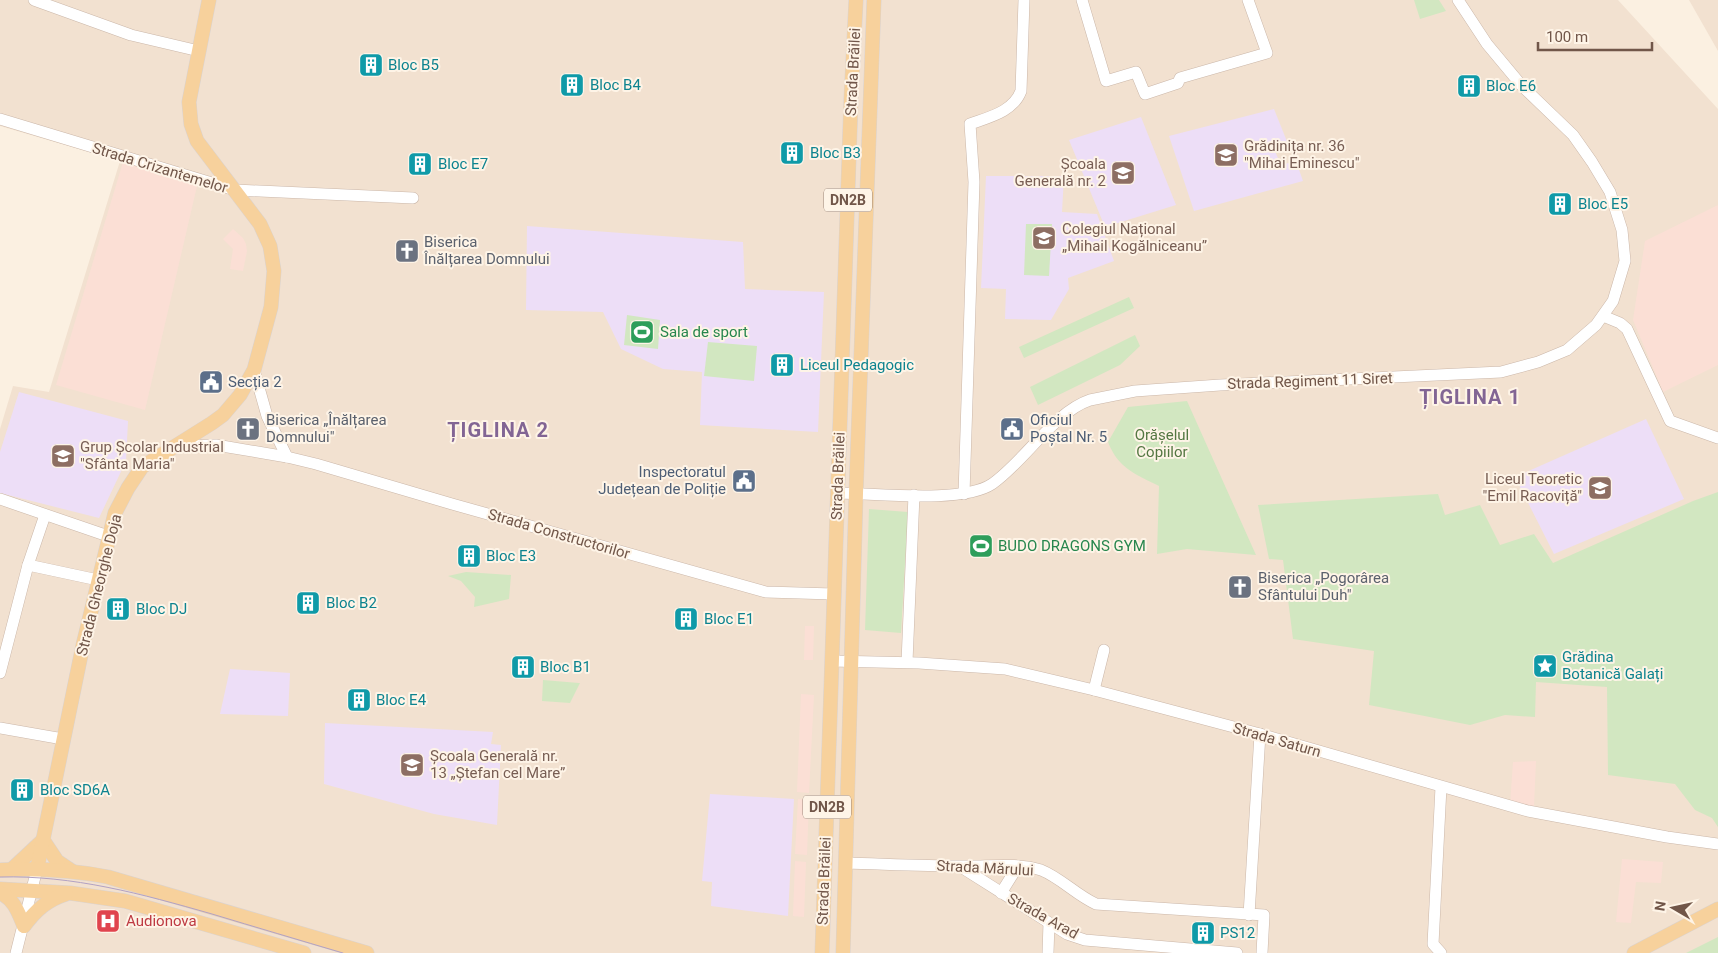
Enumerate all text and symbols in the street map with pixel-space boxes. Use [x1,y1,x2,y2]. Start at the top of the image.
scale bar [1538,20,1652,52]
street label: Strada Brăilei [842,27,864,117]
text: 100 m [1546,28,1588,46]
building icon: Bloc B5 [358,52,384,78]
place label: Bloc B5 [388,56,439,74]
building icon: Bloc B4 [559,72,585,98]
building icon: Bloc E6 [1456,73,1482,99]
place label: Bloc B4 [590,76,641,94]
place label: Bloc E6 [1486,77,1536,95]
place label: Grădinița nr. 36 "Mihai Eminescu" [1244,137,1360,172]
street label: Strada Crizantemelor [90,139,230,197]
building icon: Bloc B3 [779,140,805,166]
school or university icon: Grădinița nr. 36 "Mihai Eminescu" [1213,142,1239,168]
place label: Bloc B3 [810,144,861,162]
building icon: Bloc E7 [407,151,433,177]
place label: Bloc E7 [438,155,488,173]
place label: Școala Generală nr. 2 [1015,155,1106,190]
school or university icon: Școala Generală nr. 2 [1110,160,1136,186]
road number: DN2B [824,188,872,212]
building icon: Bloc E5 [1547,191,1573,217]
place label: Bloc E5 [1578,195,1628,213]
place label: Colegiul Național „Mihail Kogălniceanu” [1062,220,1207,255]
school or university icon: Colegiul Național „Mihail Kogălniceanu” [1031,225,1057,251]
place label: Biserica Înălțarea Domnului [423,233,550,268]
church icon: Biserica Înălțarea Domnului [394,238,420,264]
sports icon: Sala de sport [629,319,655,345]
place label: Sala de sport [660,323,748,341]
building icon: Liceul Pedagogic [769,352,795,378]
place label: Liceul Pedagogic [800,356,914,374]
public building icon: Secția 2 [198,369,224,395]
street label: Strada Regiment 11 Siret [1227,369,1393,393]
place label: Secția 2 [228,373,282,391]
district label: ȚIGLINA 1 [1419,385,1521,410]
place label: Biserica „Înălțarea Domnului" [266,411,387,446]
place label: Oficiul Poștal Nr. 5 [1030,411,1107,446]
church icon: Biserica „Înălțarea Domnului" [235,416,261,442]
public building icon: Oficiul Poștal Nr. 5 [999,416,1025,442]
district label: ȚIGLINA 2 [447,418,549,443]
park label: Orășelul Copiilor [1135,426,1189,461]
street label: Strada Brăilei [827,432,849,520]
place label: Grup Școlar Industrial "Sfânta Maria" [80,438,224,473]
school or university icon: Grup Școlar Industrial "Sfânta Maria" [50,443,76,469]
place label: Inspectoratul Județean de Poliție [598,463,726,498]
public building icon: Inspectoratul Județean de Poliție [731,468,757,494]
place label: Liceul Teoretic "Emil Racoviță" [1483,470,1582,505]
school or university icon: Liceul Teoretic "Emil Racoviță" [1587,475,1613,501]
street label: Strada Constructorilor [486,505,632,563]
street label: Strada Gheorghe Doja [73,512,125,658]
sports icon: BUDO DRAGONS GYM [968,533,994,559]
place label: BUDO DRAGONS GYM [998,537,1146,555]
building icon: Bloc E3 [456,543,482,569]
place label: Bloc E3 [486,547,536,565]
place label: Biserica „Pogorârea Sfântului Duh" [1258,569,1389,604]
church icon: Biserica „Pogorârea Sfântului Duh" [1227,574,1253,600]
building icon: Bloc B2 [295,590,321,616]
place label: Bloc B2 [326,594,377,612]
building icon: Bloc DJ [105,596,131,622]
place label: Bloc DJ [136,600,187,618]
building icon: Bloc E1 [673,606,699,632]
place label: Bloc E1 [704,610,754,628]
place label: Grădina Botanică Galați [1562,648,1663,683]
place icon: Grădina Botanică Galați [1532,653,1558,679]
building icon: Bloc B1 [510,654,536,680]
place label: Bloc B1 [540,658,591,676]
building icon: Bloc E4 [346,687,372,713]
place label: Bloc E4 [376,691,427,709]
street label: Strada Saturn [1231,719,1323,761]
place label: Școala Generală nr. 13 „Ștefan cel Mare” [430,747,565,782]
school or university icon: Școala Generală nr. 13 „Ștefan cel Mare” [399,752,425,778]
building icon: Bloc SD6A [9,777,35,803]
place label: Bloc SD6A [40,781,110,799]
road number: DN2B [803,796,851,819]
street label: Strada Brăilei [813,837,835,925]
street label: Strada Mărului [936,856,1034,880]
north arrow [1648,883,1698,933]
street label: Strada Arad [1004,889,1082,943]
text: N [1651,900,1669,912]
hospital icon: Audionova [95,908,121,934]
place label: Audionova [126,912,197,930]
building icon: PS12 [1190,920,1216,946]
place label: PS12 [1220,924,1255,942]

